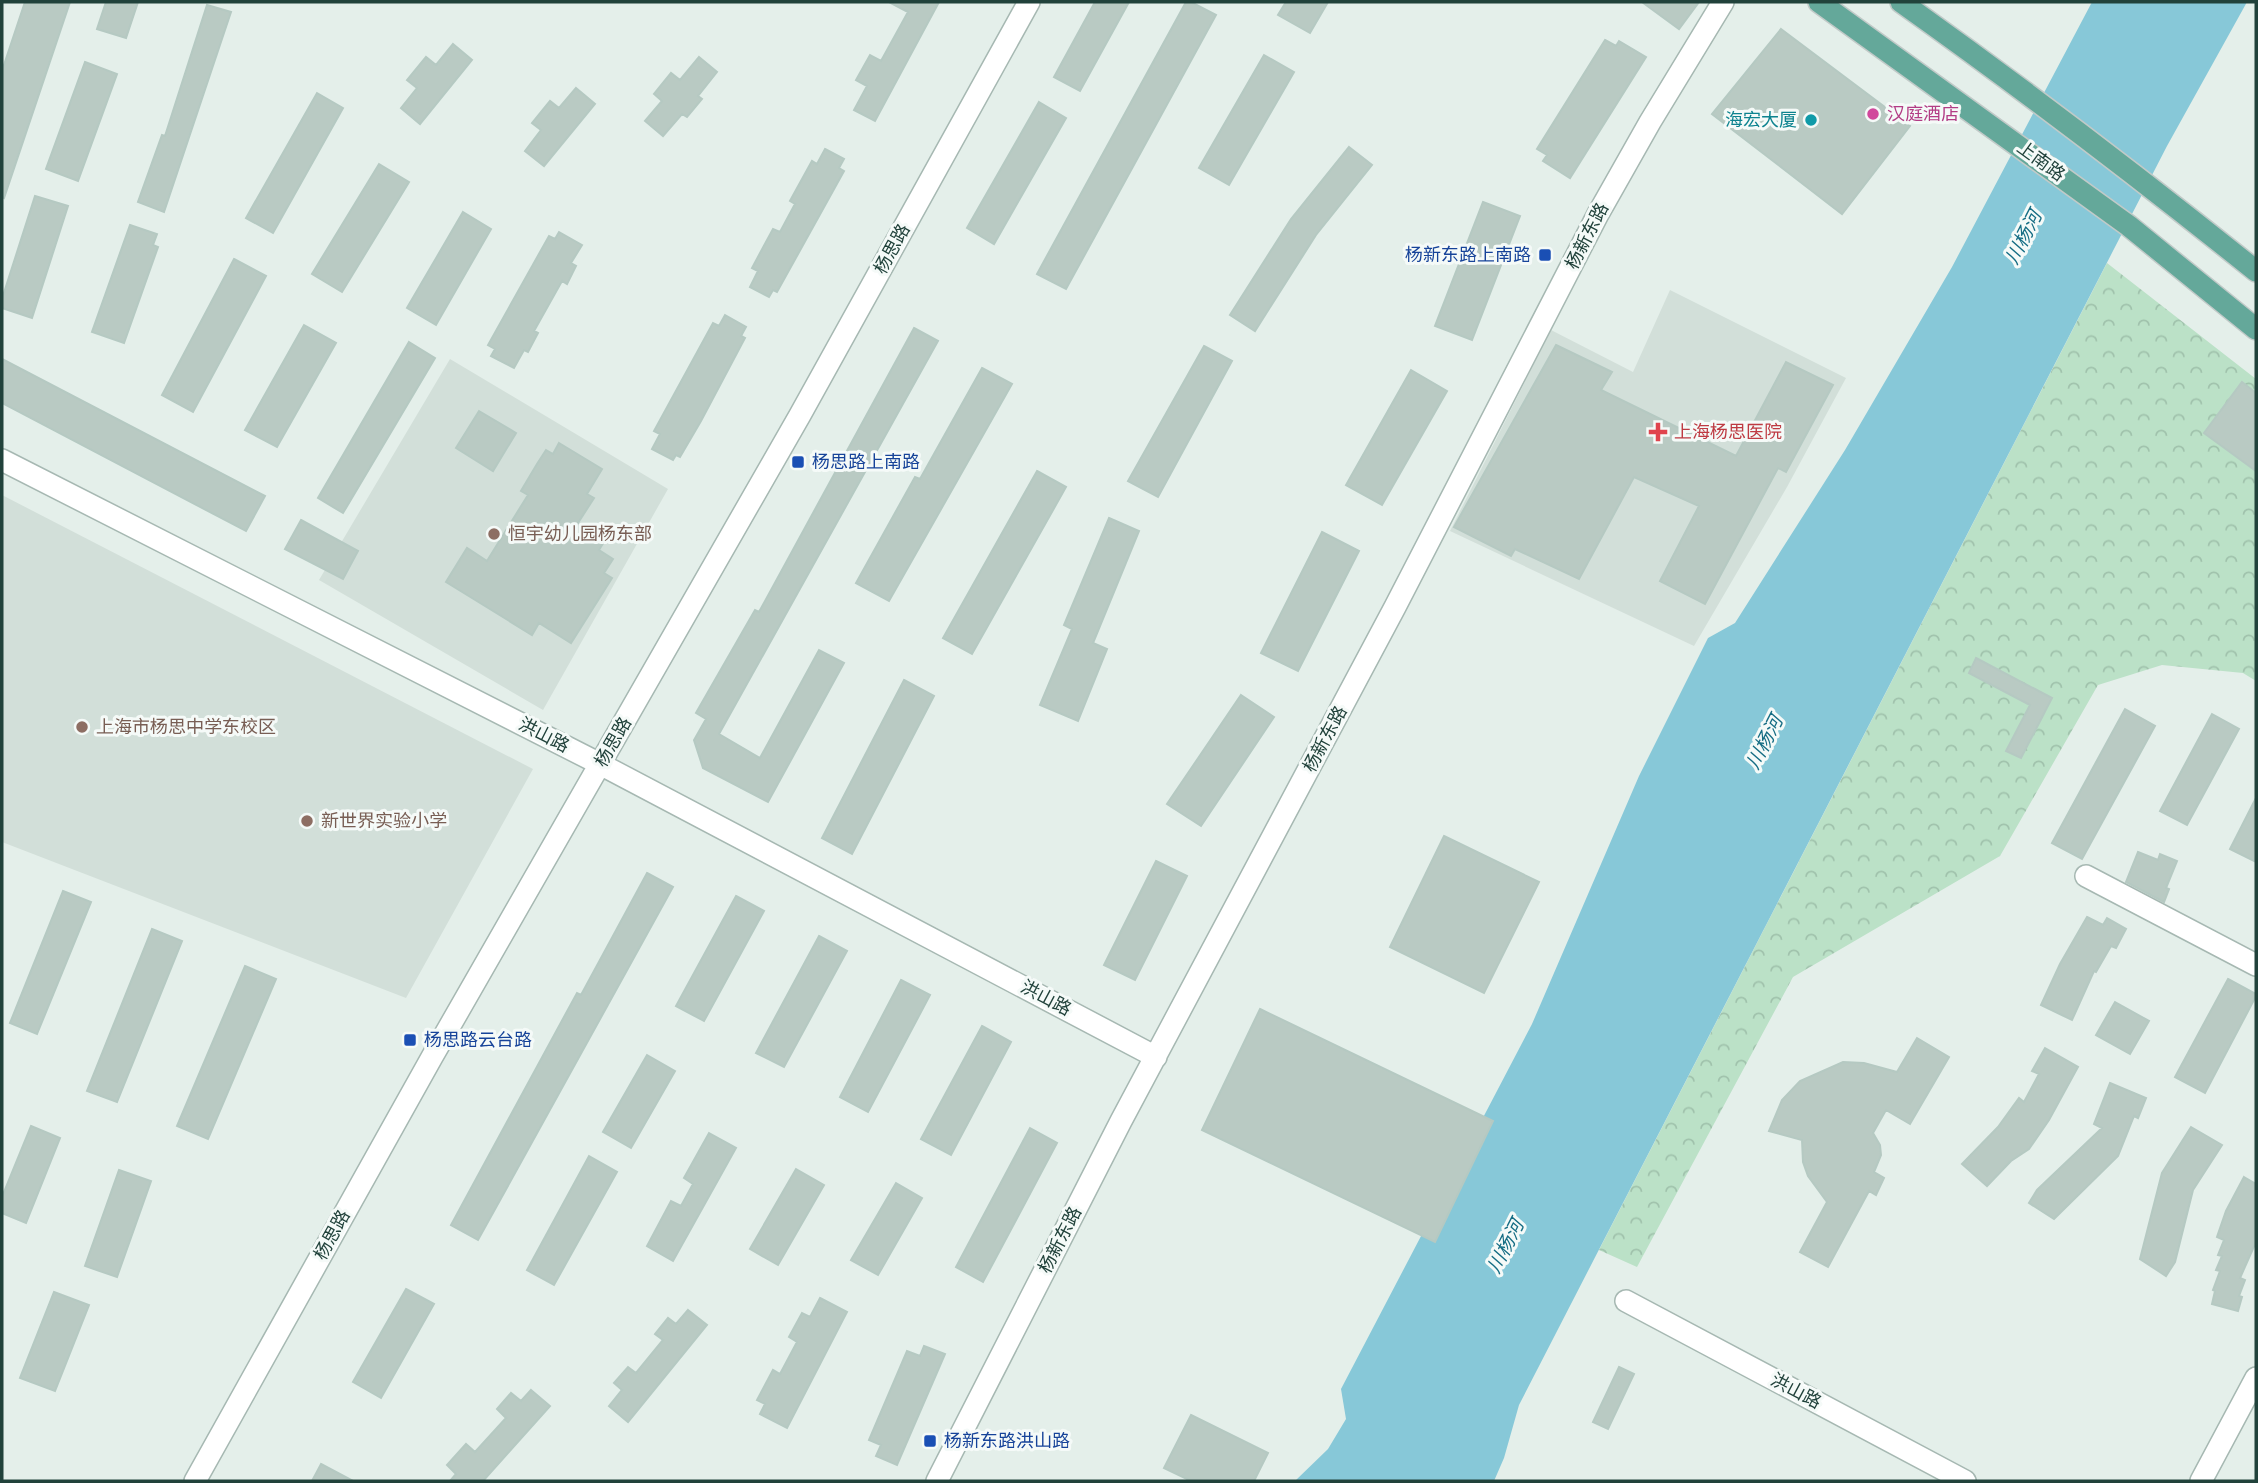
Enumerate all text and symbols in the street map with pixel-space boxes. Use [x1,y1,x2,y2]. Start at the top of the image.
place label: 汉庭酒店 [1887,103,1959,124]
marker: 汉庭酒店 [1865,106,1881,122]
place label: 海宏大厦 [1725,109,1797,130]
marker: 海宏大厦 [1803,112,1819,128]
street label: 上南路 [2013,136,2069,185]
street label: 杨新东路 [1561,199,1612,273]
water label: 川杨河 [2000,203,2048,267]
street label: 杨思路 [869,220,914,277]
place label: 杨新东路上南路 [1405,244,1531,265]
marker: 杨新东路上南路 [1537,247,1553,263]
place label: 上海杨思医院 [1674,421,1782,442]
marker: 上海杨思医院 [1648,422,1668,442]
place label: 杨思路上南路 [812,451,920,472]
marker: 杨思路上南路 [790,454,806,470]
place label: 恒宇幼儿园杨东部 [508,523,652,544]
marker: 恒宇幼儿园杨东部 [486,526,502,542]
street label: 杨新东路 [1298,702,1351,775]
water label: 川杨河 [1741,708,1789,772]
street label: 洪山路 [515,713,573,756]
street label: 杨思路 [590,713,635,770]
place label: 上海市杨思中学东校区 [96,716,276,737]
marker: 上海市杨思中学东校区 [74,719,90,735]
place label: 新世界实验小学 [321,810,447,831]
marker: 新世界实验小学 [299,813,315,829]
street label: 洪山路 [1017,976,1075,1020]
place label: 杨思路云台路 [424,1029,532,1050]
marker: 杨思路云台路 [402,1032,418,1048]
street label: 杨新东路 [1034,1203,1085,1277]
street label: 杨思路 [309,1206,354,1263]
water label: 川杨河 [1482,1212,1530,1276]
street label: 洪山路 [1767,1369,1825,1413]
place label: 杨新东路洪山路 [944,1430,1070,1451]
marker: 杨新东路洪山路 [922,1433,938,1449]

